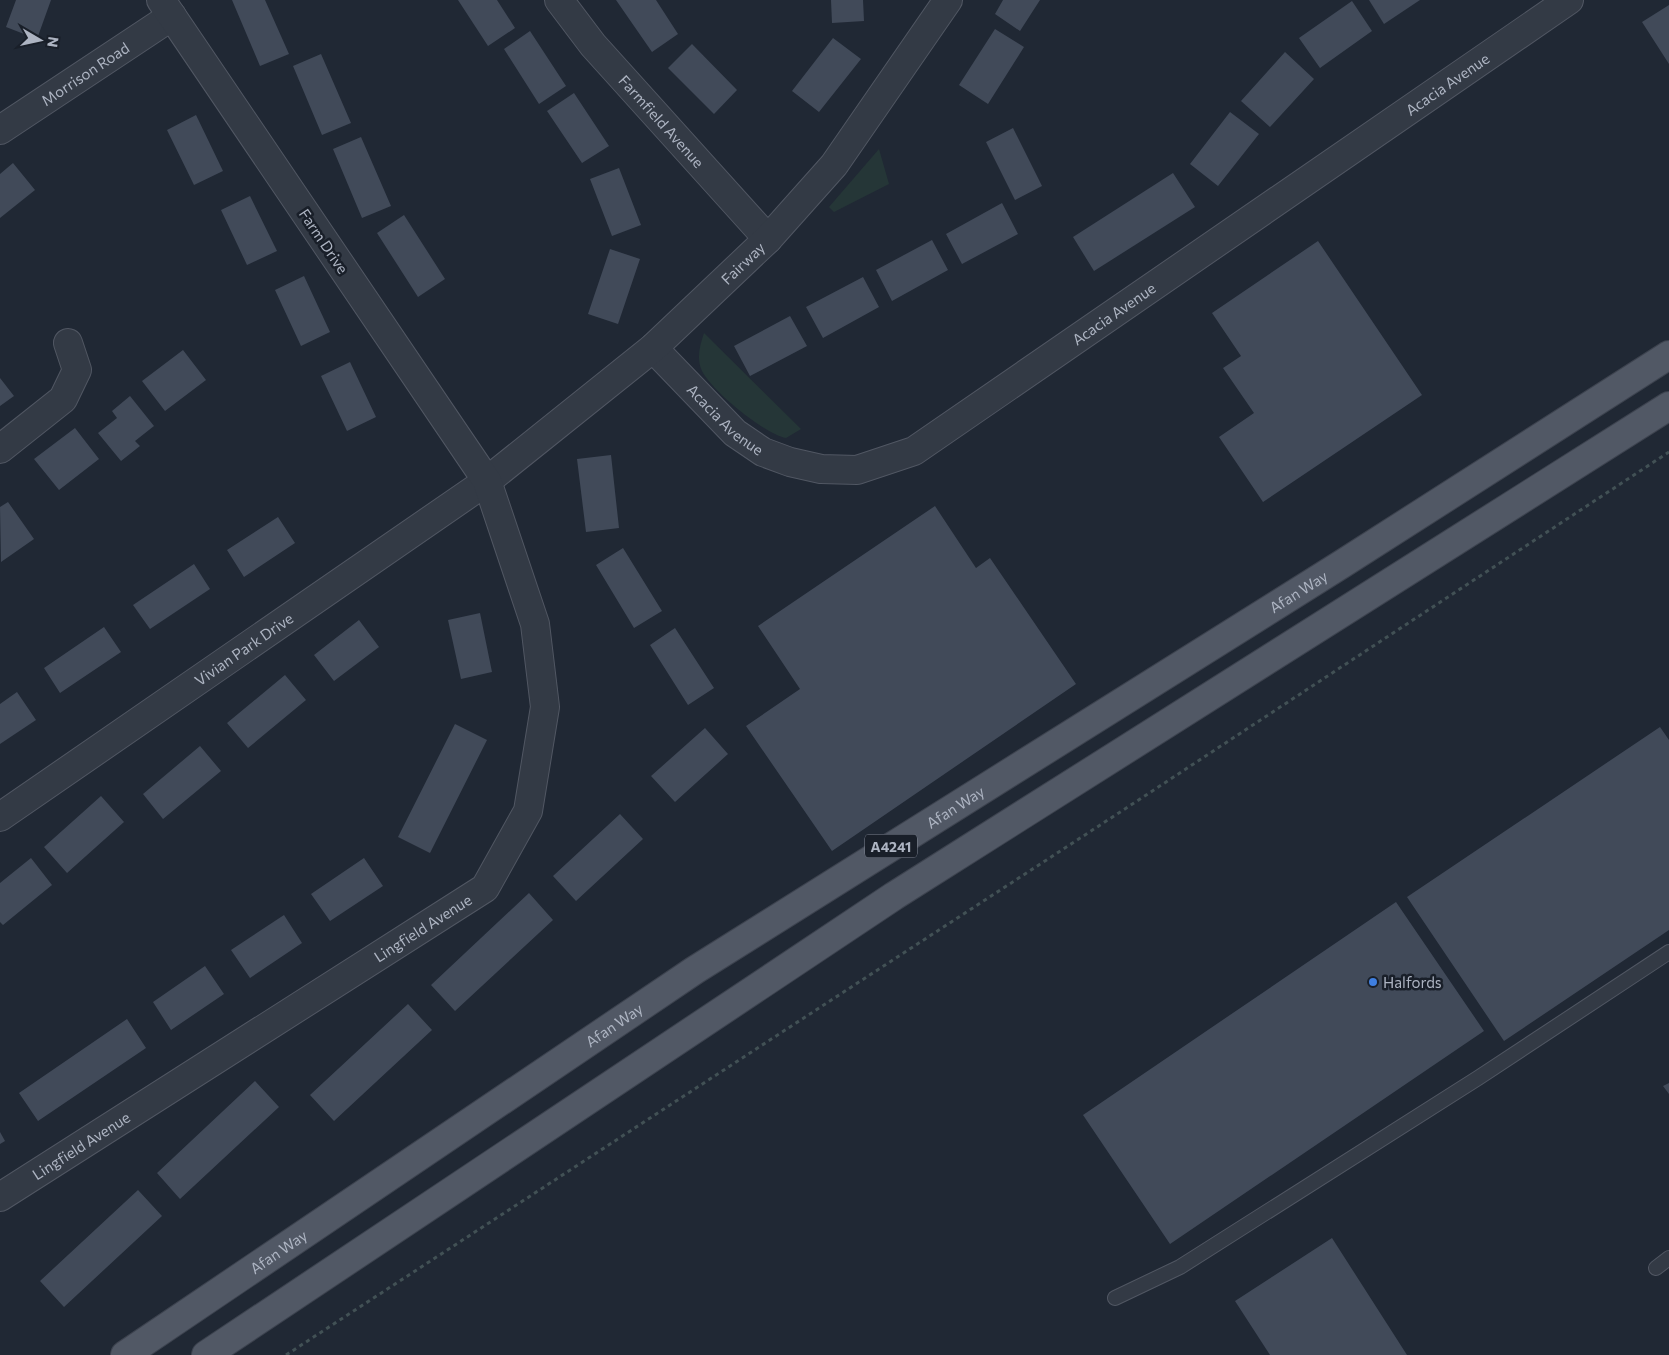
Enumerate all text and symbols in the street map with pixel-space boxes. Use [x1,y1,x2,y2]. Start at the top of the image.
north arrow [15,15,65,65]
text: N [44,36,63,49]
street label: Morrison Road [38,38,132,109]
street label: Acacia Avenue [1402,49,1492,119]
street label: Farmfield Avenue [615,71,708,171]
street label: Farm Drive [296,205,352,277]
street label: Fairway [717,238,768,288]
street label: Acacia Avenue [1068,278,1159,349]
street label: Acacia Avenue [684,380,767,459]
street label: Afan Way [1266,566,1331,616]
street label: Vivian Park Drive [191,609,296,689]
street label: Afan Way [923,782,988,832]
road number: A4241 [865,834,917,858]
street label: Lingfield Avenue [370,890,475,966]
place label: Halfords [1383,973,1442,991]
marker: Halfords [1367,976,1379,988]
street label: Afan Way [582,999,646,1050]
street label: Lingfield Avenue [29,1108,133,1183]
street label: Afan Way [246,1226,311,1277]

